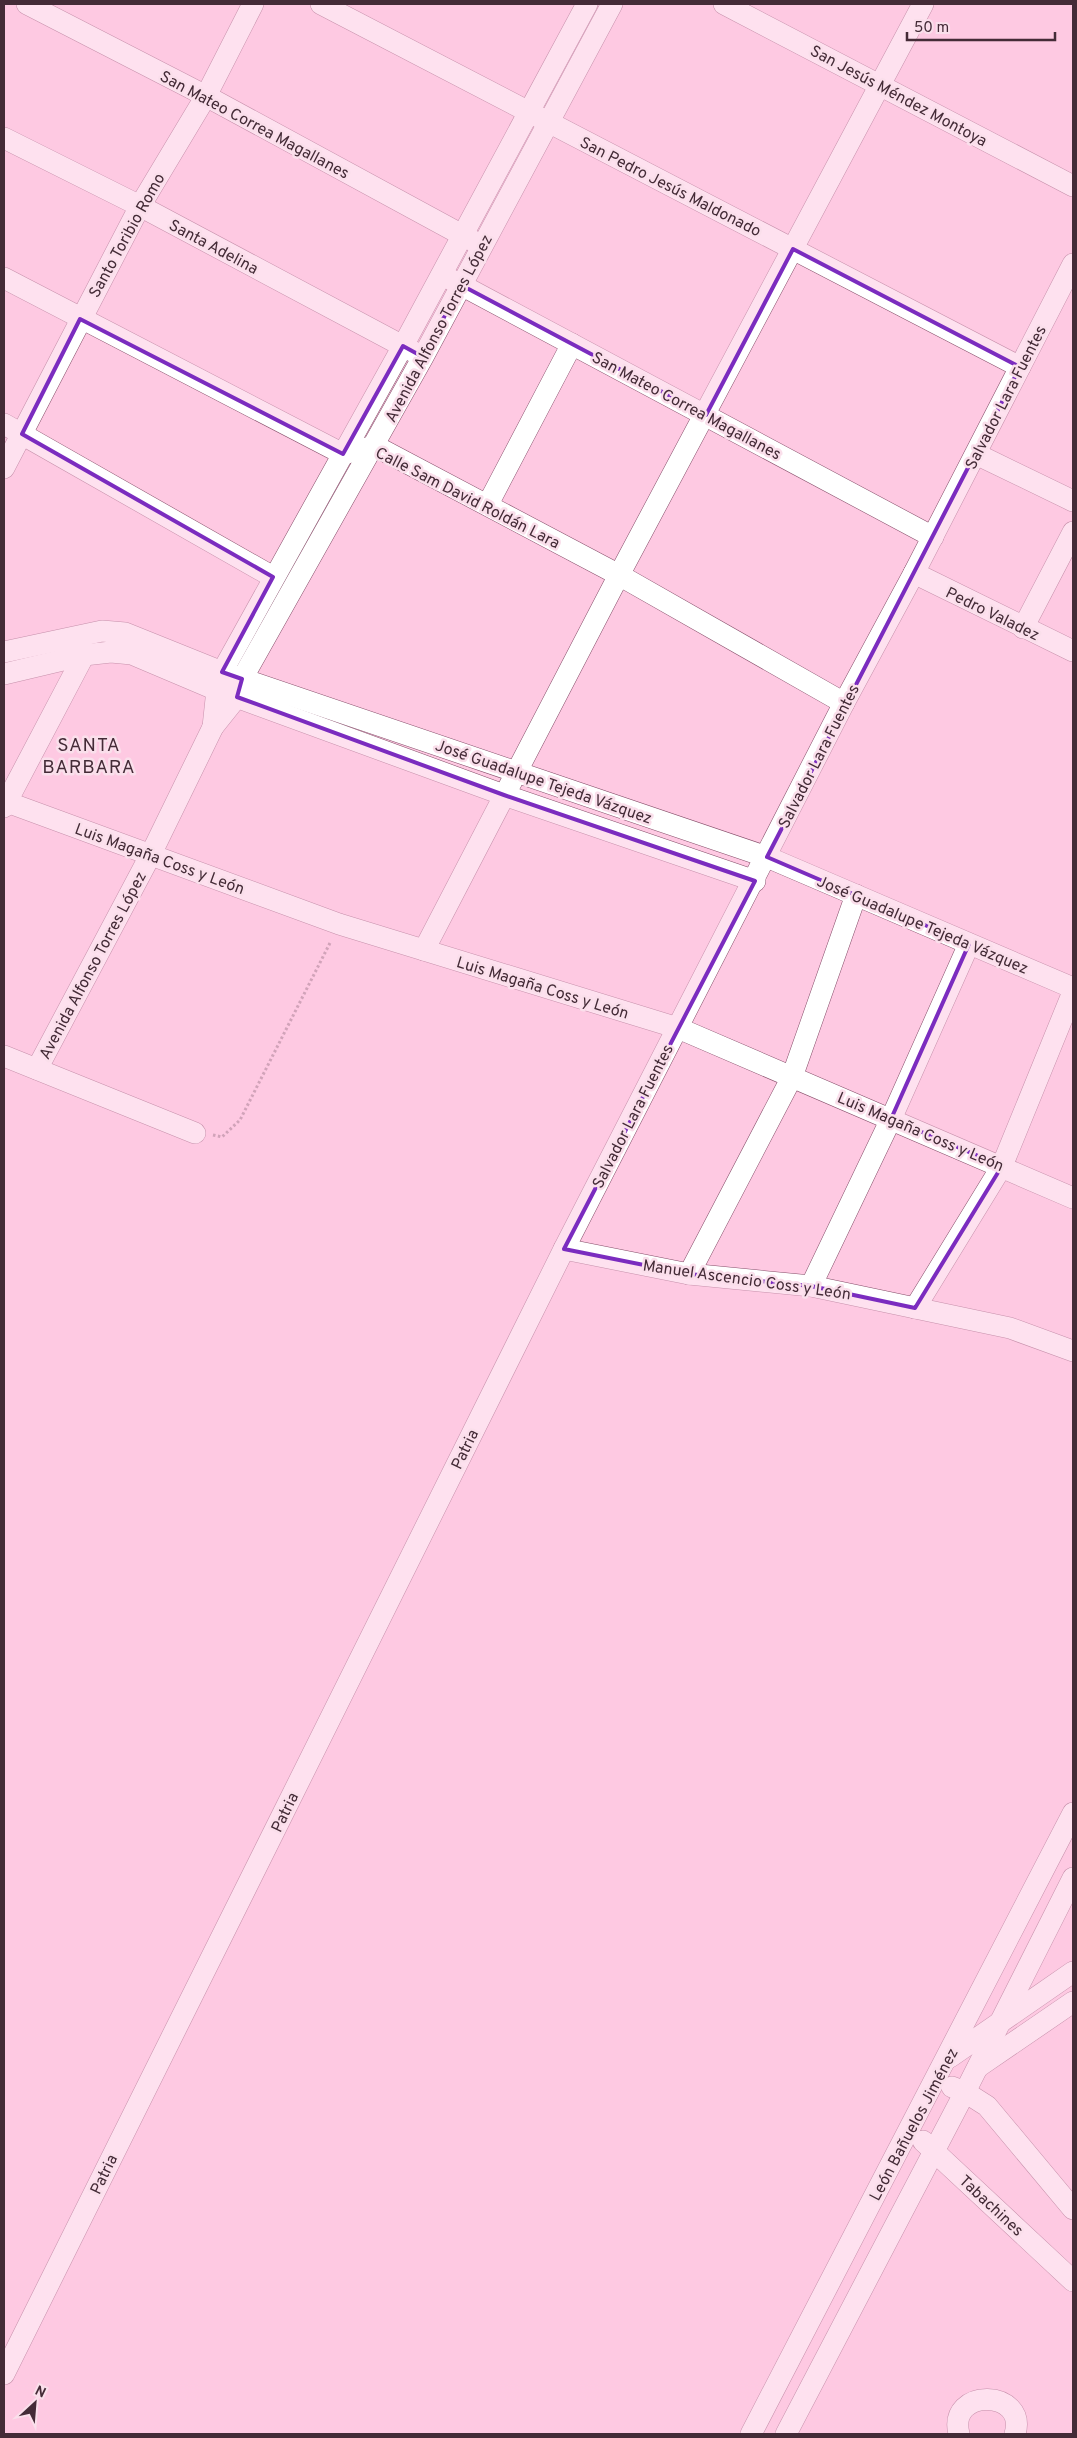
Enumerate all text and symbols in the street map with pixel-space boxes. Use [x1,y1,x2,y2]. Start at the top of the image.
scale bar [907,10,1054,42]
text: 50 m [914,19,949,38]
street label: San Jesús Méndez Montoya [806,42,990,152]
street label: San Mateo Correa Magallanes [156,67,352,184]
street label: San Pedro Jesús Maldonado [576,133,764,242]
street label: Santo Toribio Romo [85,170,170,302]
street label: Santa Adelina [165,216,261,280]
street label: Avenida Alfonso Torres López [382,232,498,426]
street label: Salvador Lara Fuentes [962,323,1052,473]
street label: San Mateo Correa Magallanes [588,348,784,465]
street label: Calle Sam David Roldán Lara [371,443,563,554]
street label: Pedro Valadez [942,583,1042,646]
street label: Salvador Lara Fuentes [775,682,865,832]
district label: SANTA BARBARA [42,734,136,780]
street label: José Guadalupe Tejeda Vázquez [432,736,654,829]
street label: Luis Magaña Coss y León [72,820,247,900]
street label: Avenida Alfonso Torres López [36,869,152,1063]
street label: José Guadalupe Tejeda Vázquez [813,872,1031,980]
street label: Luis Magaña Coss y León [454,953,631,1025]
street label: Salvador Lara Fuentes [589,1042,679,1192]
street label: Luis Magaña Coss y León [834,1089,1007,1177]
street label: Manuel Ascencio Coss y León [641,1256,852,1305]
street label: Patria [448,1427,484,1473]
street label: Patria [268,1790,304,1836]
street label: León Bañuelos Jiménez [866,2045,964,2205]
street label: Patria [87,2152,123,2198]
street label: Tabachines [954,2172,1027,2241]
north arrow [10,2378,60,2428]
text: N [32,2383,48,2403]

